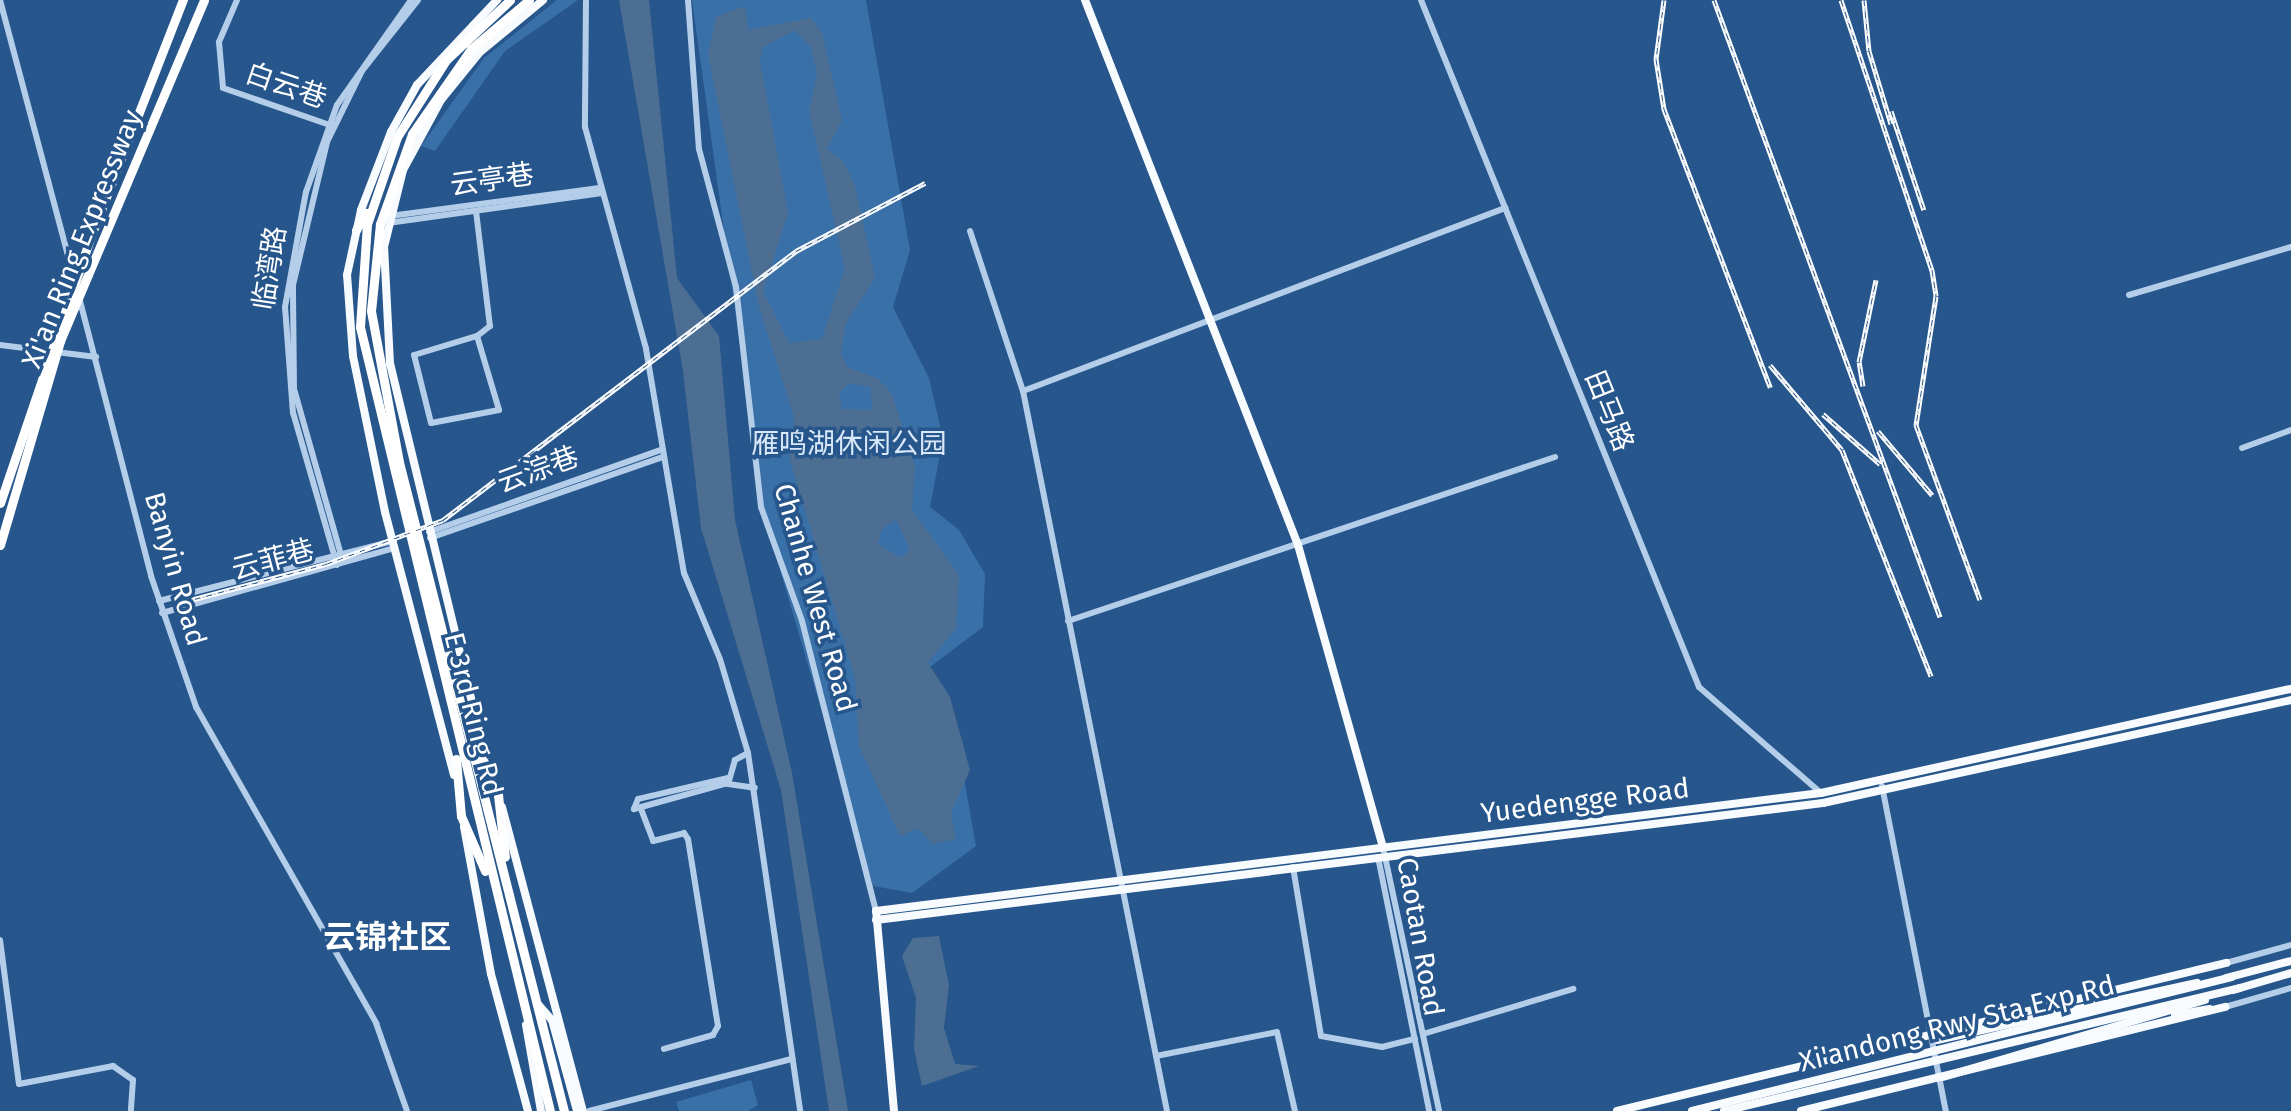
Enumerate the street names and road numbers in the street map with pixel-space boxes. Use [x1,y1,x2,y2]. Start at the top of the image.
street label: 白云巷 [241,56,331,116]
street label: Xi'an Ring Expressway [15,105,149,373]
street label: 云亭巷 [448,158,536,202]
street label: 临湾路 [247,224,293,312]
street label: 田马路 [1578,366,1640,456]
street label: 云淙巷 [493,440,583,500]
street label: Chanhe West Road [766,480,864,716]
street label: Banyin Road [137,488,213,650]
street label: 云菲巷 [228,533,318,587]
street label: E 3rd Ring Rd [436,629,510,799]
street label: Yuedengge Road [1479,772,1691,830]
street label: Caotan Road [1390,855,1450,1019]
street label: Xi'andong Rwy Sta Exp Rd [1796,969,2118,1079]

